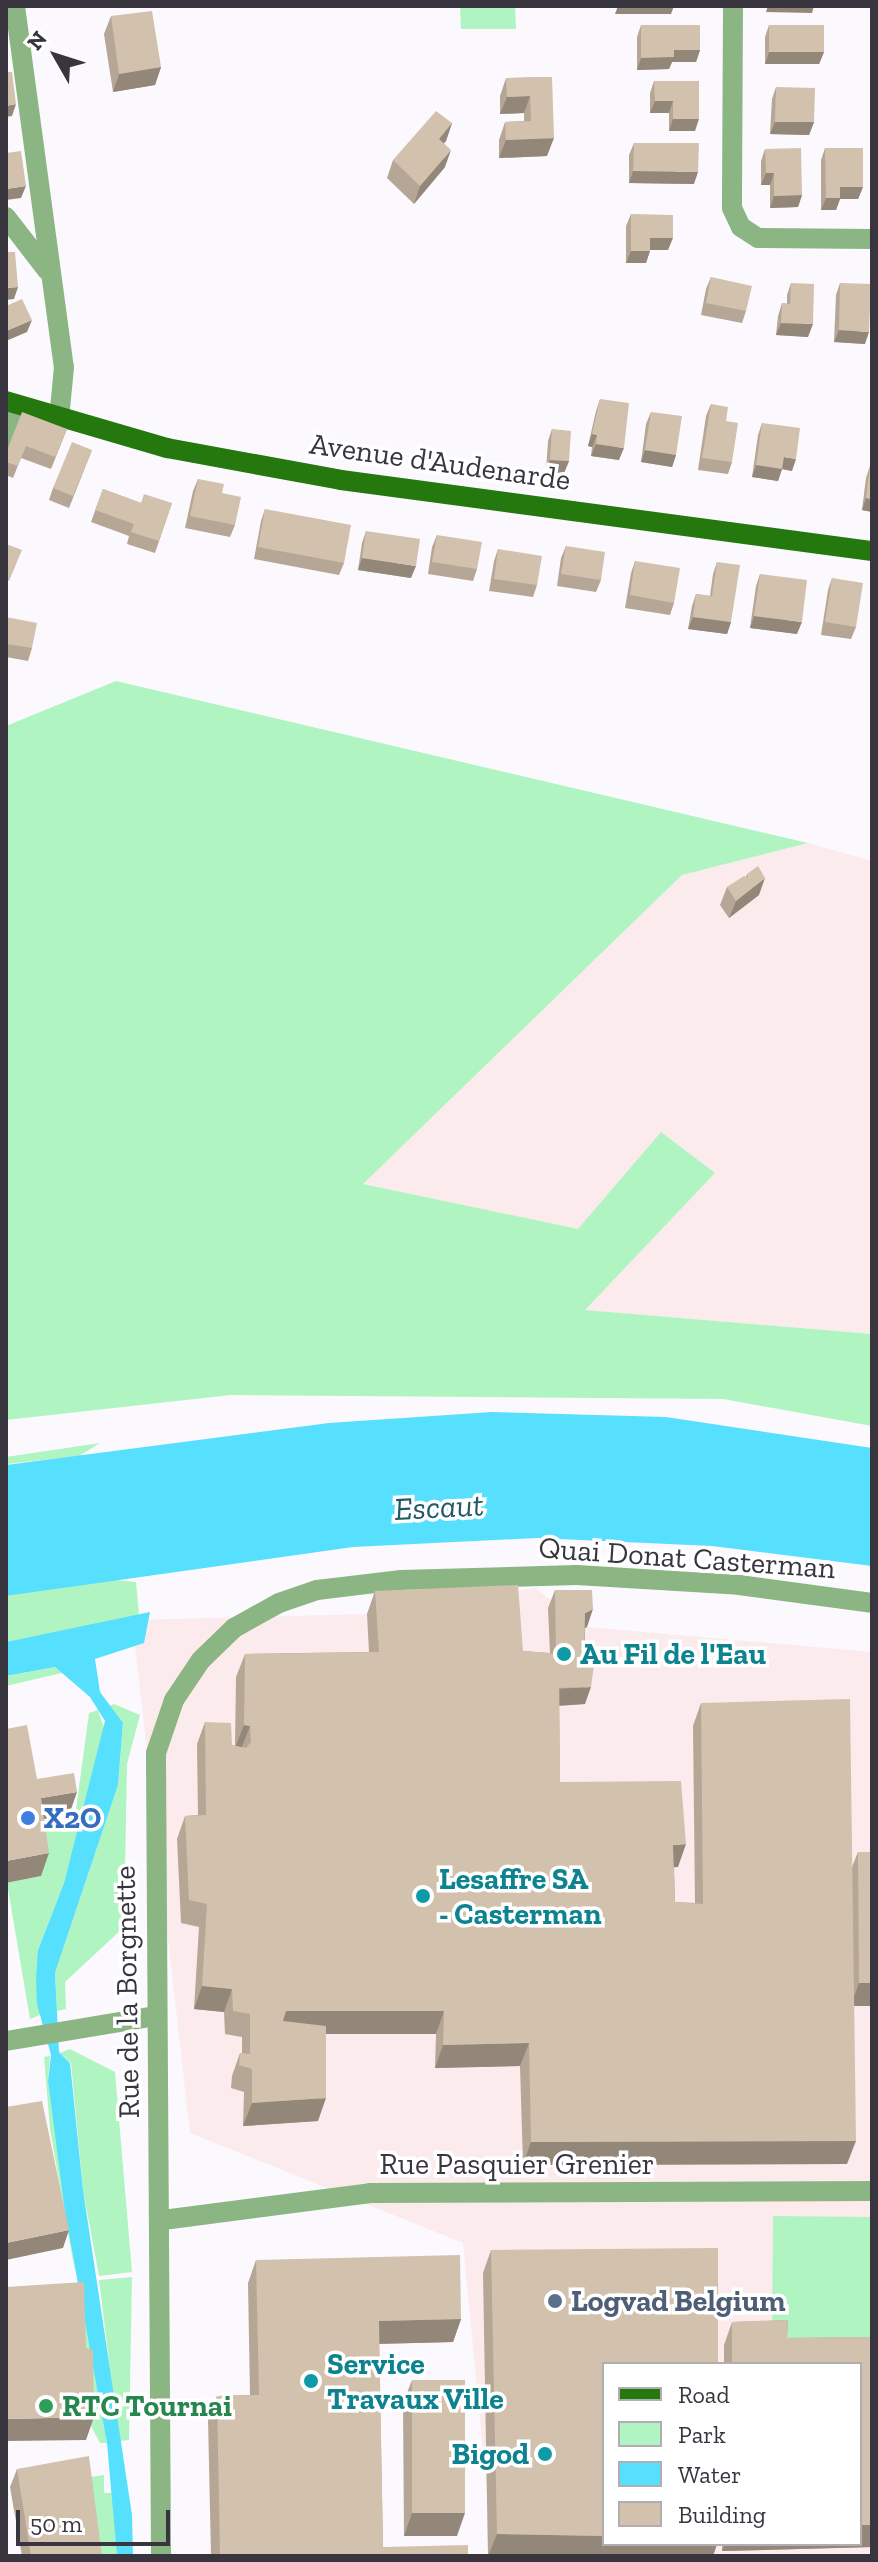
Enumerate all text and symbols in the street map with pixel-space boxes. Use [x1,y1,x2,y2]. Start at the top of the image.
north arrow [16,16,96,96]
text: N [21,26,53,56]
street label: Avenue d'Audenarde [307,426,573,498]
water label: Escaut [393,1485,485,1529]
street label: Quai Donat Casterman [538,1530,836,1586]
place label: Au Fil de l'Eau [580,1636,766,1672]
marker: Au Fil de l'Eau [555,1645,573,1663]
place label: X2O [44,1800,101,1836]
marker: X2O [19,1809,37,1827]
place label: Lesaffre SA - Casterman [439,1861,601,1932]
street label: Rue de la Borgnette [107,1865,147,2119]
marker: Lesaffre SA - Casterman [414,1887,432,1905]
street label: Rue Pasquier Grenier [379,2146,655,2182]
place label: Logvad Belgium [571,2283,786,2319]
marker: Logvad Belgium [546,2292,564,2310]
place label: Service Travaux Ville [327,2346,505,2416]
legend [602,2362,862,2546]
marker: Service Travaux Ville [302,2372,320,2390]
text: Road [678,2380,730,2409]
place label: RTC Tournai [62,2388,232,2424]
marker: RTC Tournai [37,2397,55,2415]
text: Park [678,2420,726,2449]
place label: Bigod [452,2436,529,2472]
marker: Bigod [536,2445,554,2463]
text: Water [678,2460,741,2489]
scale bar [20,2494,174,2544]
text: Building [678,2500,766,2529]
text: 50 m [30,2509,82,2538]

